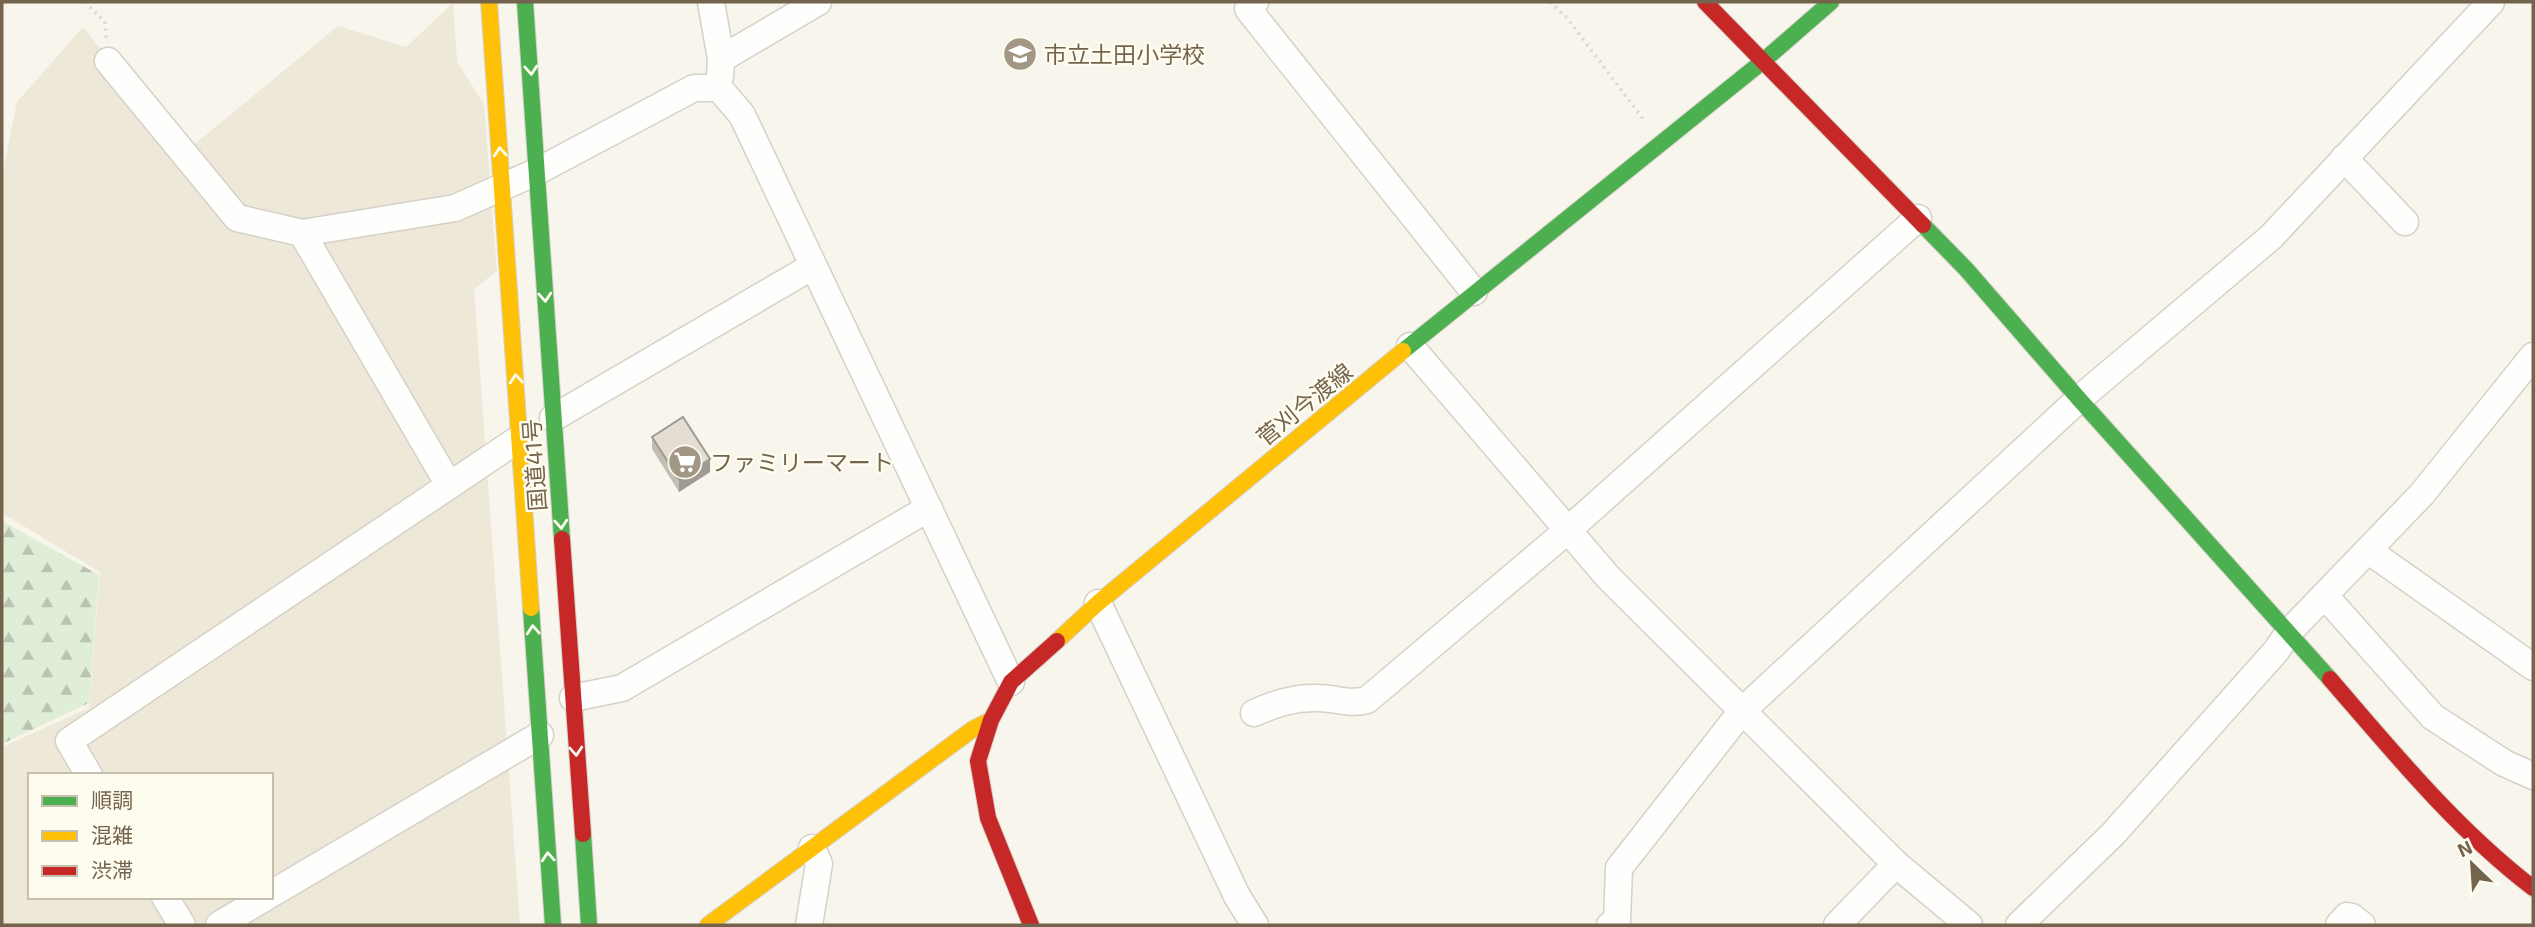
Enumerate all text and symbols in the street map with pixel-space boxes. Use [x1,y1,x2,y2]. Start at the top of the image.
school or university icon: 市立土田小学校 [1001,35,1039,73]
place label: 市立土田小学校 [1044,40,1205,68]
one-way arrow [523,65,538,76]
one-way arrow [492,146,507,157]
one-way arrow [537,292,552,303]
street label: 菅刈今渡線 [1251,357,1357,451]
one-way arrow [508,373,523,384]
street label: 国道41号 [517,418,551,512]
supermarket icon: ファミリーマート [666,443,704,481]
place label: ファミリーマート [710,448,894,476]
one-way arrow [553,519,568,530]
one-way arrow [526,624,541,635]
one-way arrow [568,746,583,757]
legend [28,773,273,899]
text: 順調 [91,787,133,812]
text: 混雑 [91,822,133,847]
north arrow [2437,829,2507,899]
text: N [2454,835,2476,861]
one-way arrow [541,851,556,862]
text: 渋滞 [91,857,133,882]

